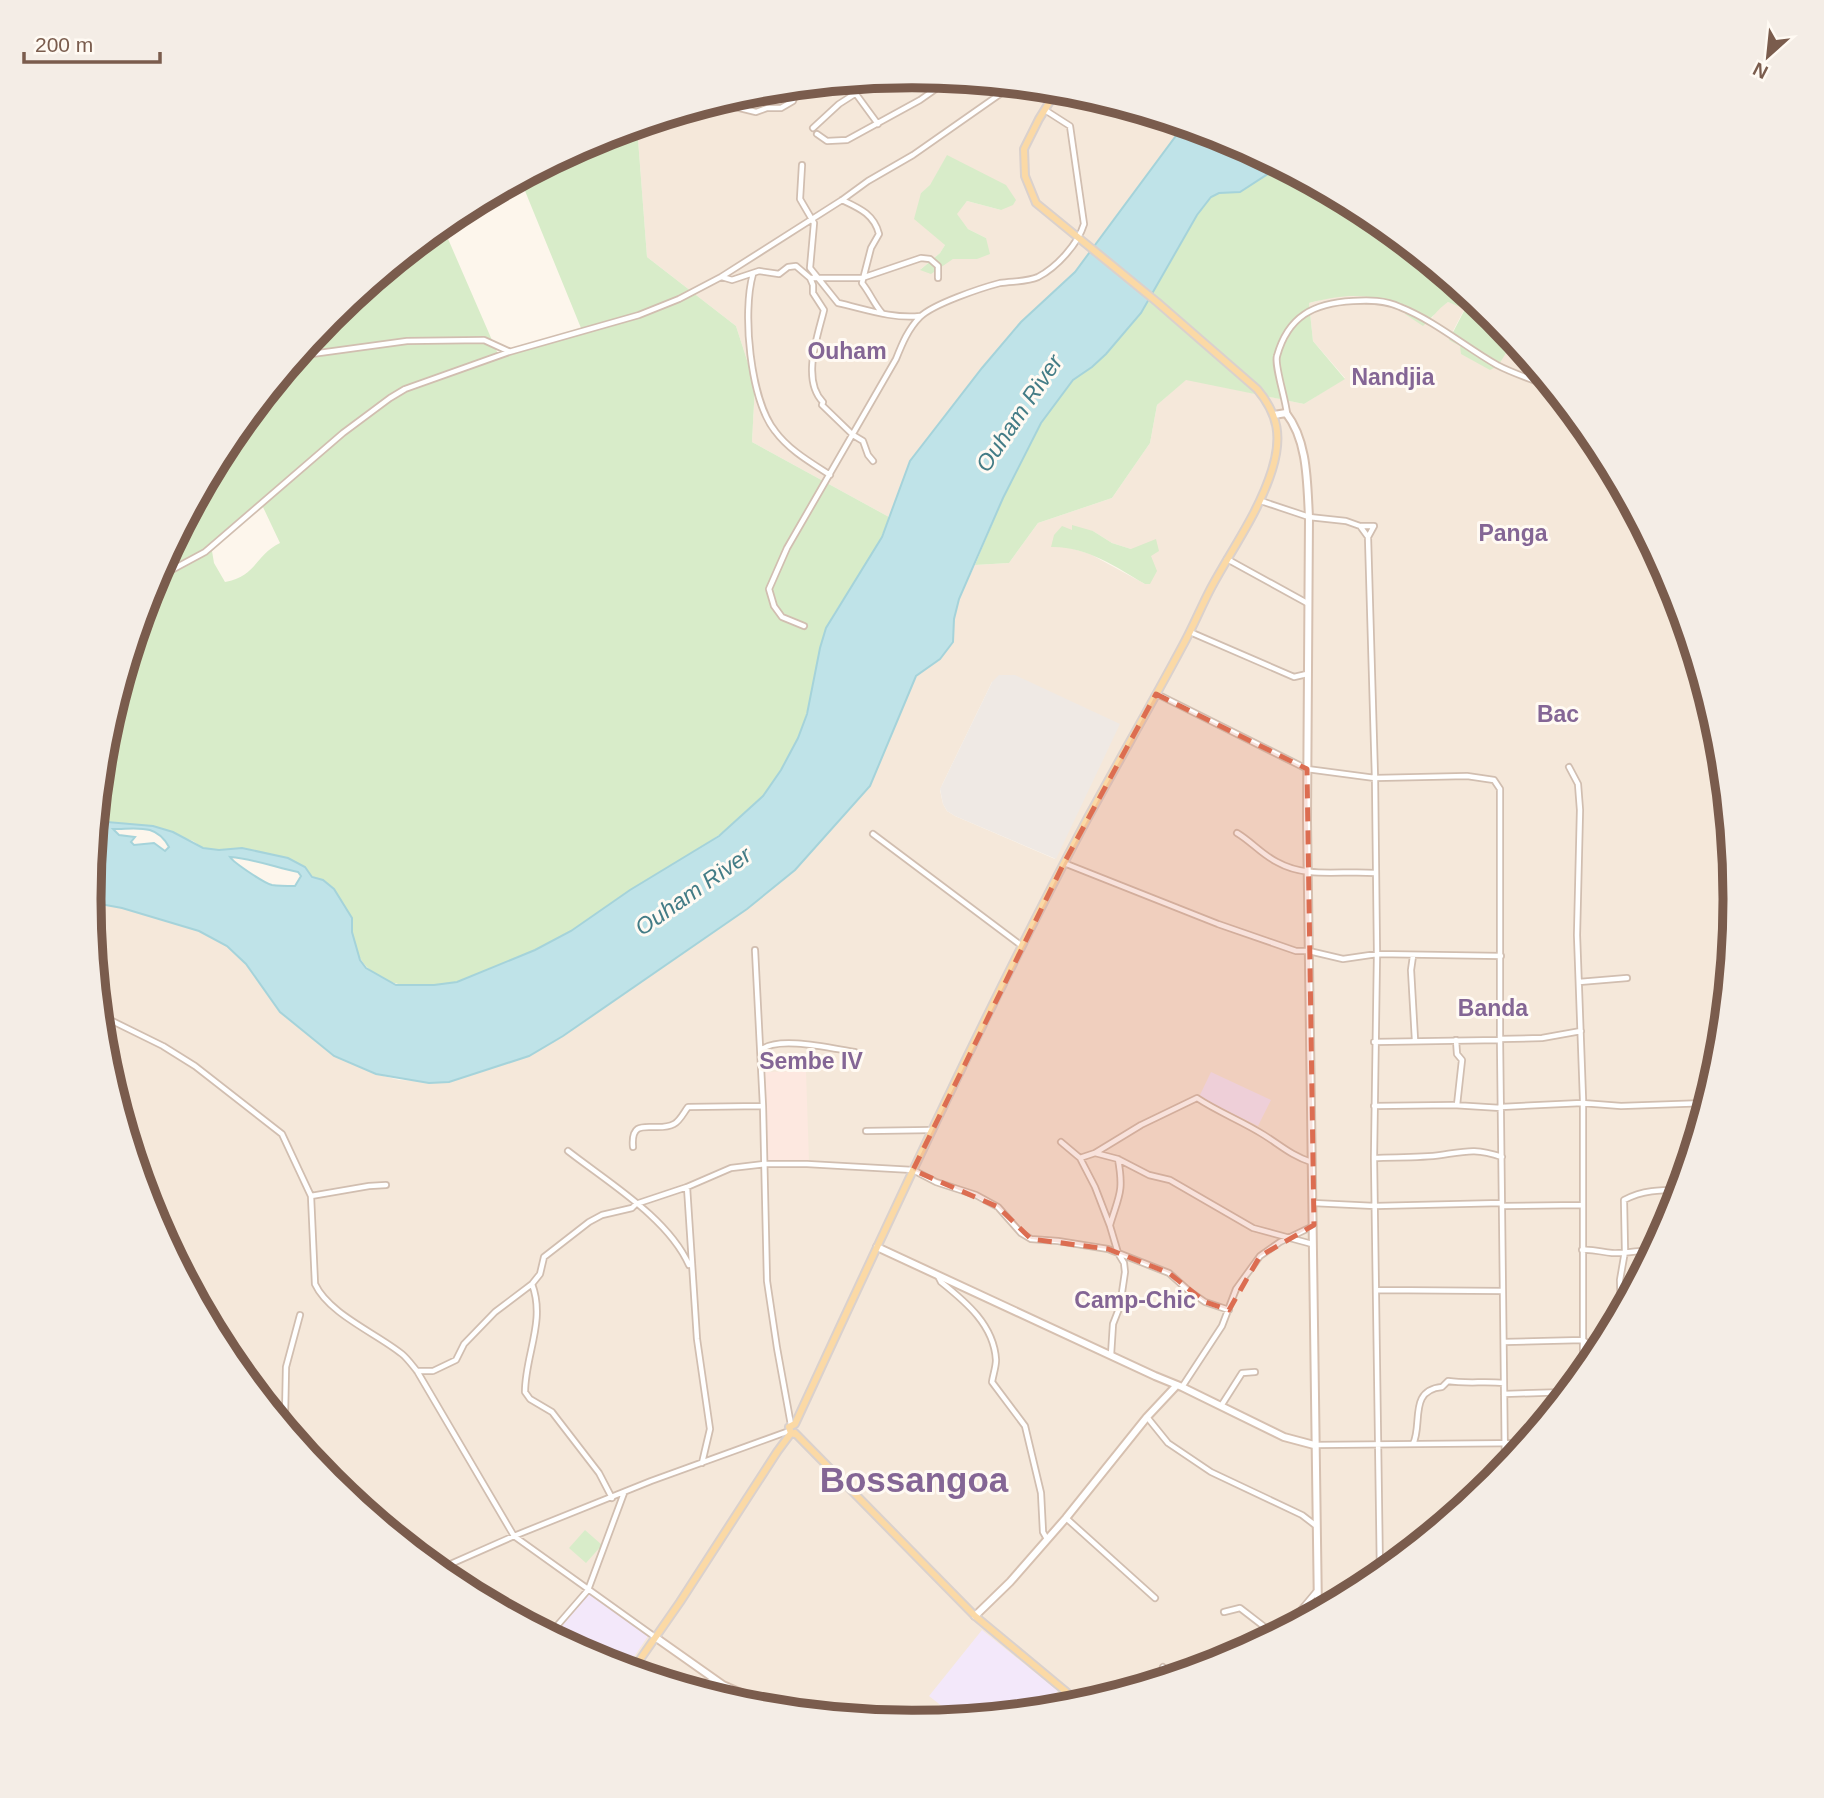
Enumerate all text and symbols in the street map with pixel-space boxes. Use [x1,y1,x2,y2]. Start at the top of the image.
scale bar [24,21,161,65]
north arrow [1733,21,1803,91]
text: 200 m [35,33,93,56]
text: N [1750,58,1771,83]
district label: Ouham [807,338,887,364]
water label: Ouham River [970,348,1068,476]
district label: Nandjia [1351,364,1435,390]
district label: Panga [1478,520,1548,546]
district label: Bac [1537,701,1579,727]
water label: Ouham River [630,841,757,941]
district label: Banda [1458,995,1528,1021]
district label: Sembe IV [759,1048,863,1074]
district label: Camp-Chic [1074,1287,1196,1313]
district label: Bossangoa [820,1460,1009,1499]

